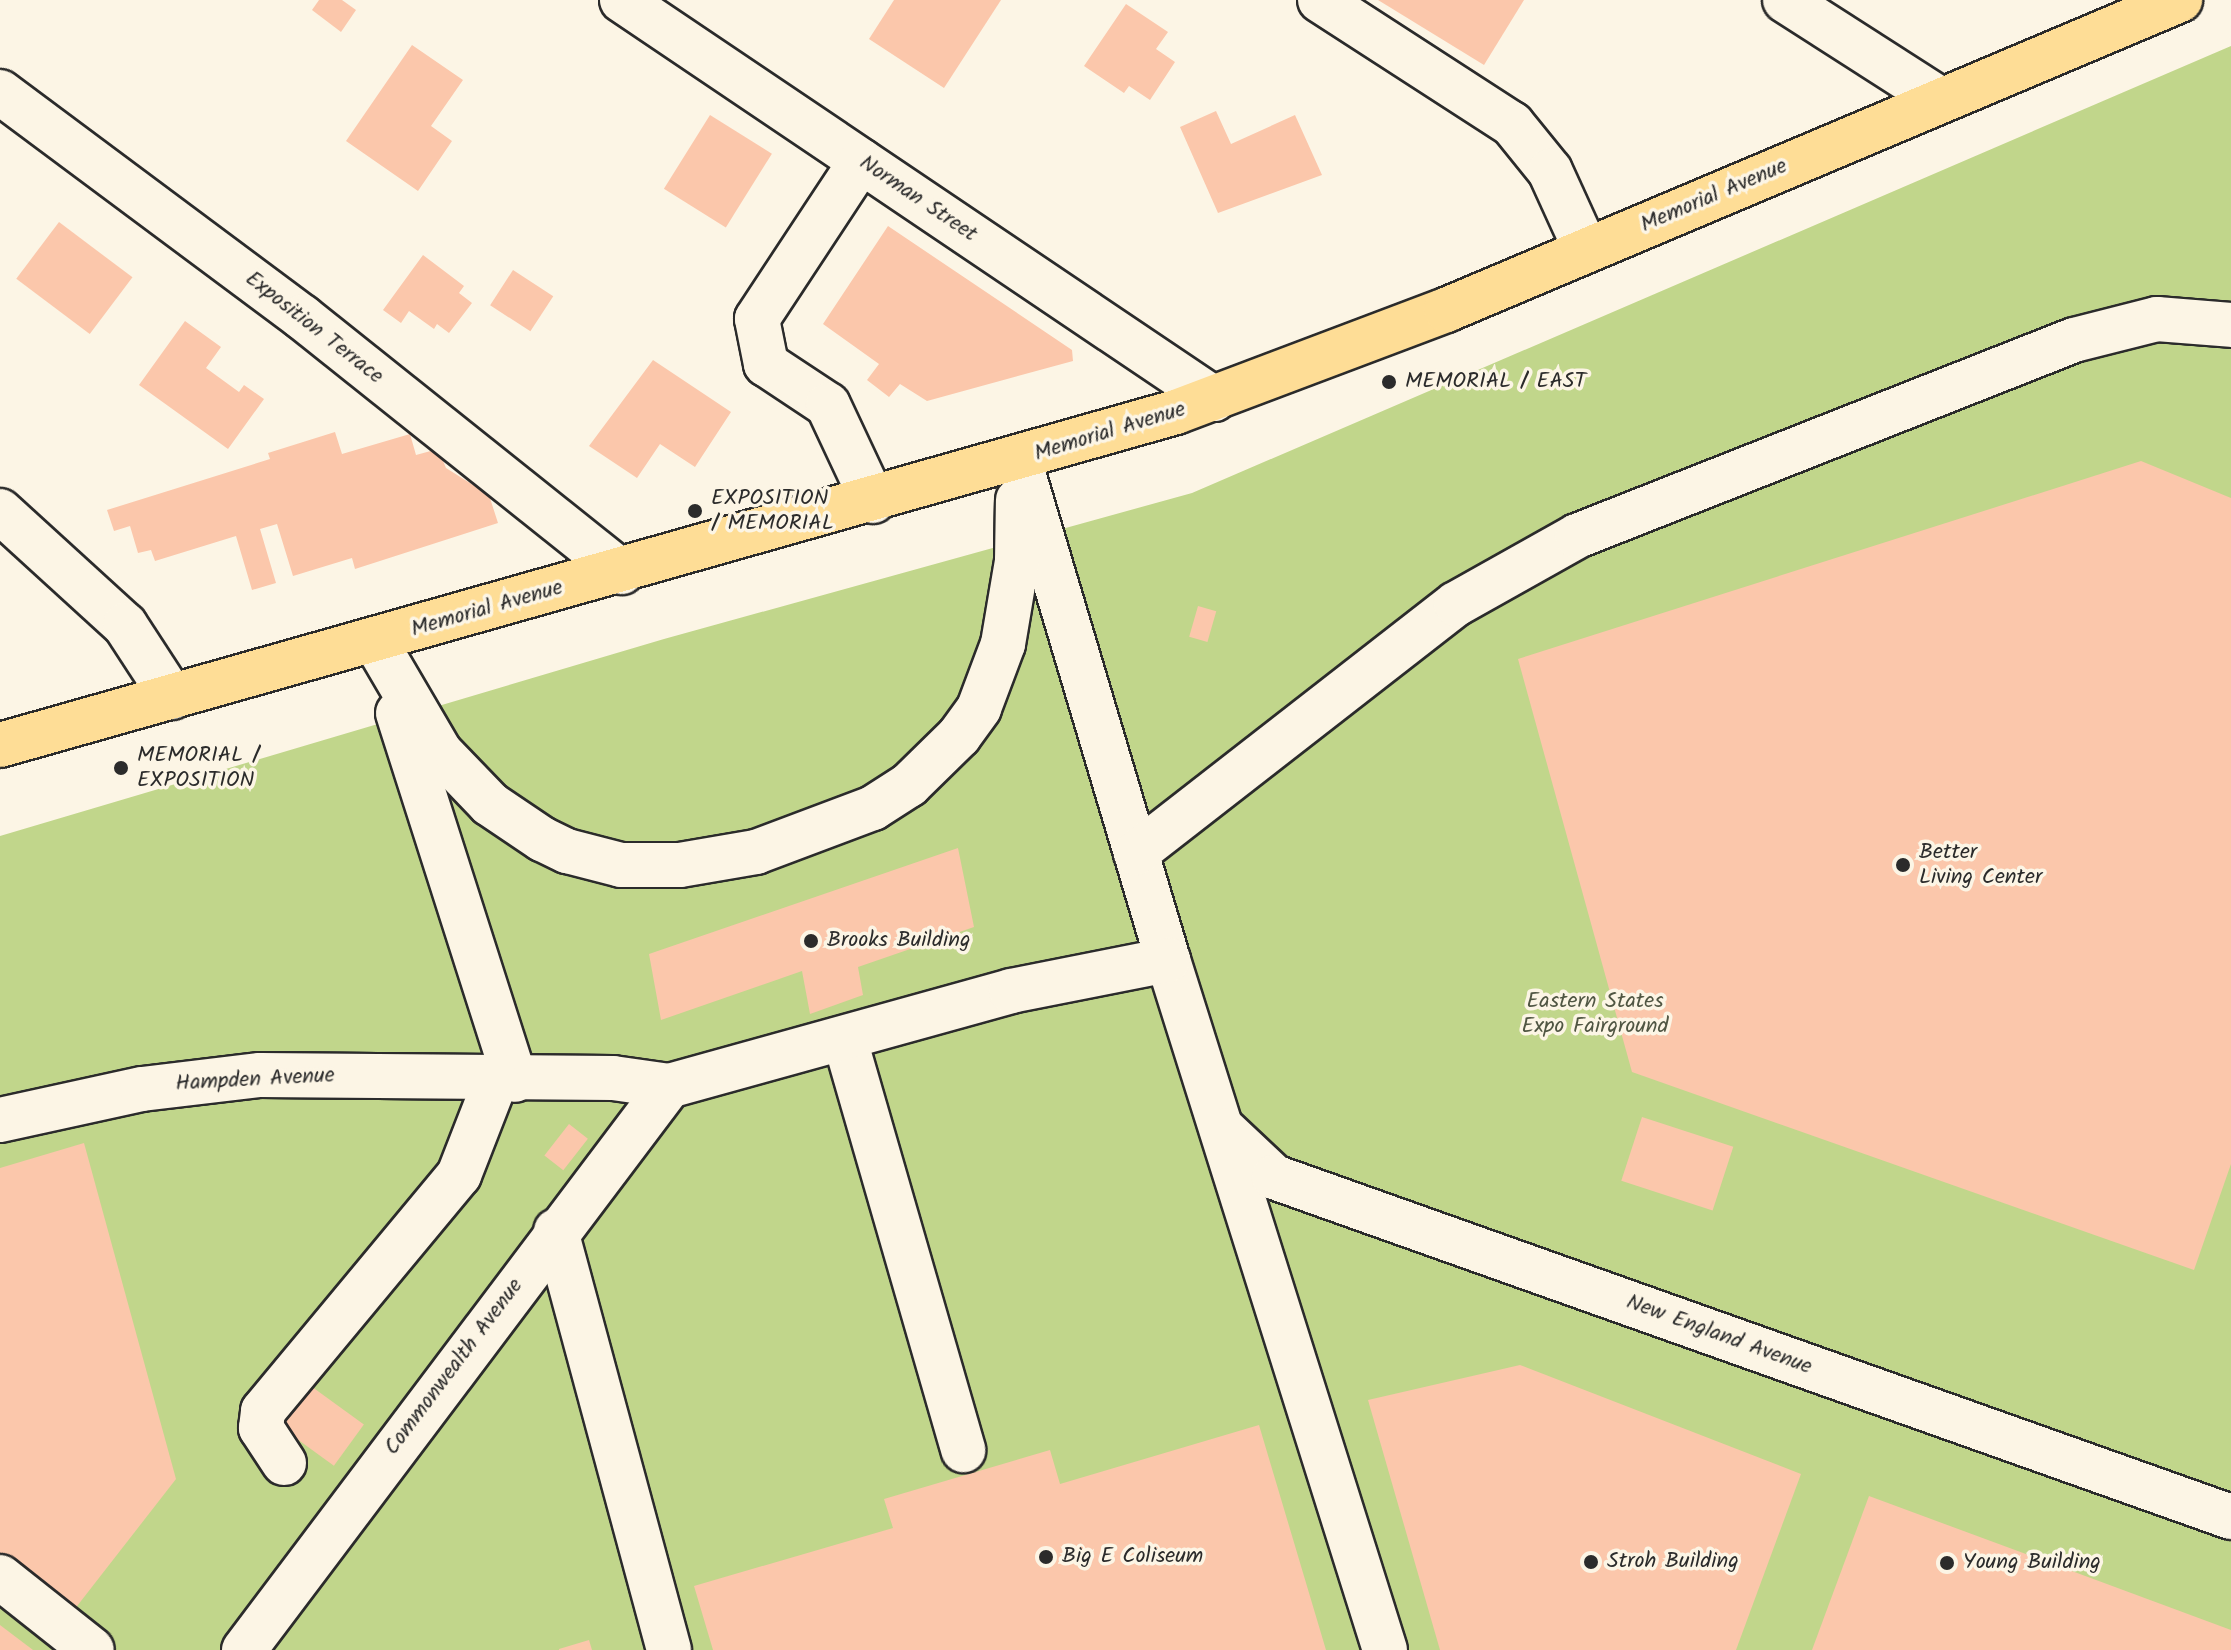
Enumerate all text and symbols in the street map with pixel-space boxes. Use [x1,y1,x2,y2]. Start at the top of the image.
street label: Norman Street [854,150,982,248]
street label: Memorial Avenue [1637,153,1791,239]
street label: Exposition Terrace [240,266,388,390]
place label: MEMORIAL / EAST [1405,369,1586,395]
marker: MEMORIAL / EAST [1380,373,1398,391]
street label: Memorial Avenue [1031,396,1189,468]
place label: EXPOSITION / MEMORIAL [711,485,834,536]
marker: EXPOSITION / MEMORIAL [686,502,704,520]
street label: Memorial Avenue [408,575,566,643]
place label: MEMORIAL / EXPOSITION [137,742,260,794]
marker: MEMORIAL / EXPOSITION [112,759,130,777]
place label: Better Living Center [1919,839,2042,890]
marker: Better Living Center [1894,856,1912,874]
place label: Brooks Building [827,928,970,954]
marker: Brooks Building [802,932,820,950]
park label: Eastern States Expo Fairground [1522,988,1668,1040]
street label: Hampden Avenue [175,1063,335,1097]
street label: Commonwealth Avenue [379,1274,529,1460]
street label: New England Avenue [1623,1289,1815,1381]
place label: Big E Coliseum [1062,1544,1203,1570]
marker: Big E Coliseum [1037,1548,1055,1566]
place label: Stroh Building [1607,1549,1739,1575]
place label: Young Building [1963,1550,2101,1576]
marker: Stroh Building [1582,1553,1600,1571]
marker: Young Building [1938,1554,1956,1572]

